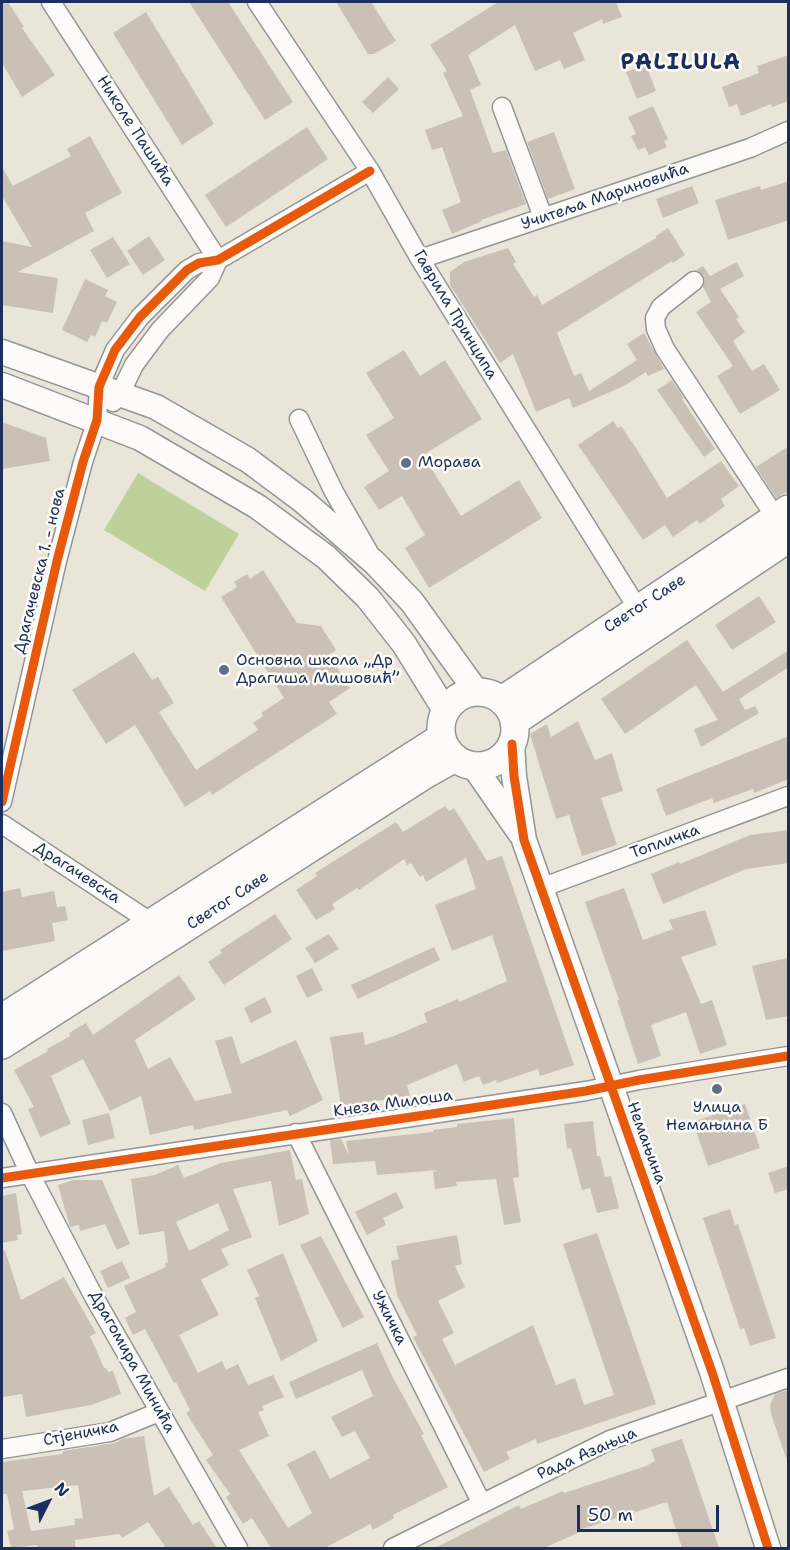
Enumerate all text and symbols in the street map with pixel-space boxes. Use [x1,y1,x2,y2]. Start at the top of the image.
district label: PALILULA [621,50,741,76]
street label: Николе Пашића [92,72,178,190]
street label: Учитеља Мариновића [519,159,691,235]
street label: Гаврила Принципа [409,247,501,383]
place label: Морава [418,453,481,473]
marker: Морава [399,456,413,470]
street label: Драгачевска 1. - нова [10,486,70,656]
street label: Светог Саве [600,570,690,638]
place label: Основна школа „Др Драгиша Мишовић” [236,651,399,689]
marker: Основна школа „Др Драгиша Мишовић” [217,663,231,677]
street label: Топличка [628,821,702,863]
street label: Драгачевска [30,838,124,908]
street label: Светог Саве [183,867,273,935]
marker: Улица Немањина Б [710,1082,724,1096]
street label: Кнеза Милоша [332,1086,454,1122]
place label: Улица Немањина Б [666,1098,768,1136]
street label: Немањина [622,1099,670,1187]
street label: Драгомира Минића [85,1287,179,1437]
street label: Ужичка [367,1288,411,1348]
street label: Стјеничка [42,1417,120,1451]
street label: Рада Азањца [534,1424,640,1484]
north arrow [18,1472,78,1532]
text: N [50,1478,74,1501]
scale bar [580,1493,722,1531]
text: 50 m [588,1503,633,1527]

